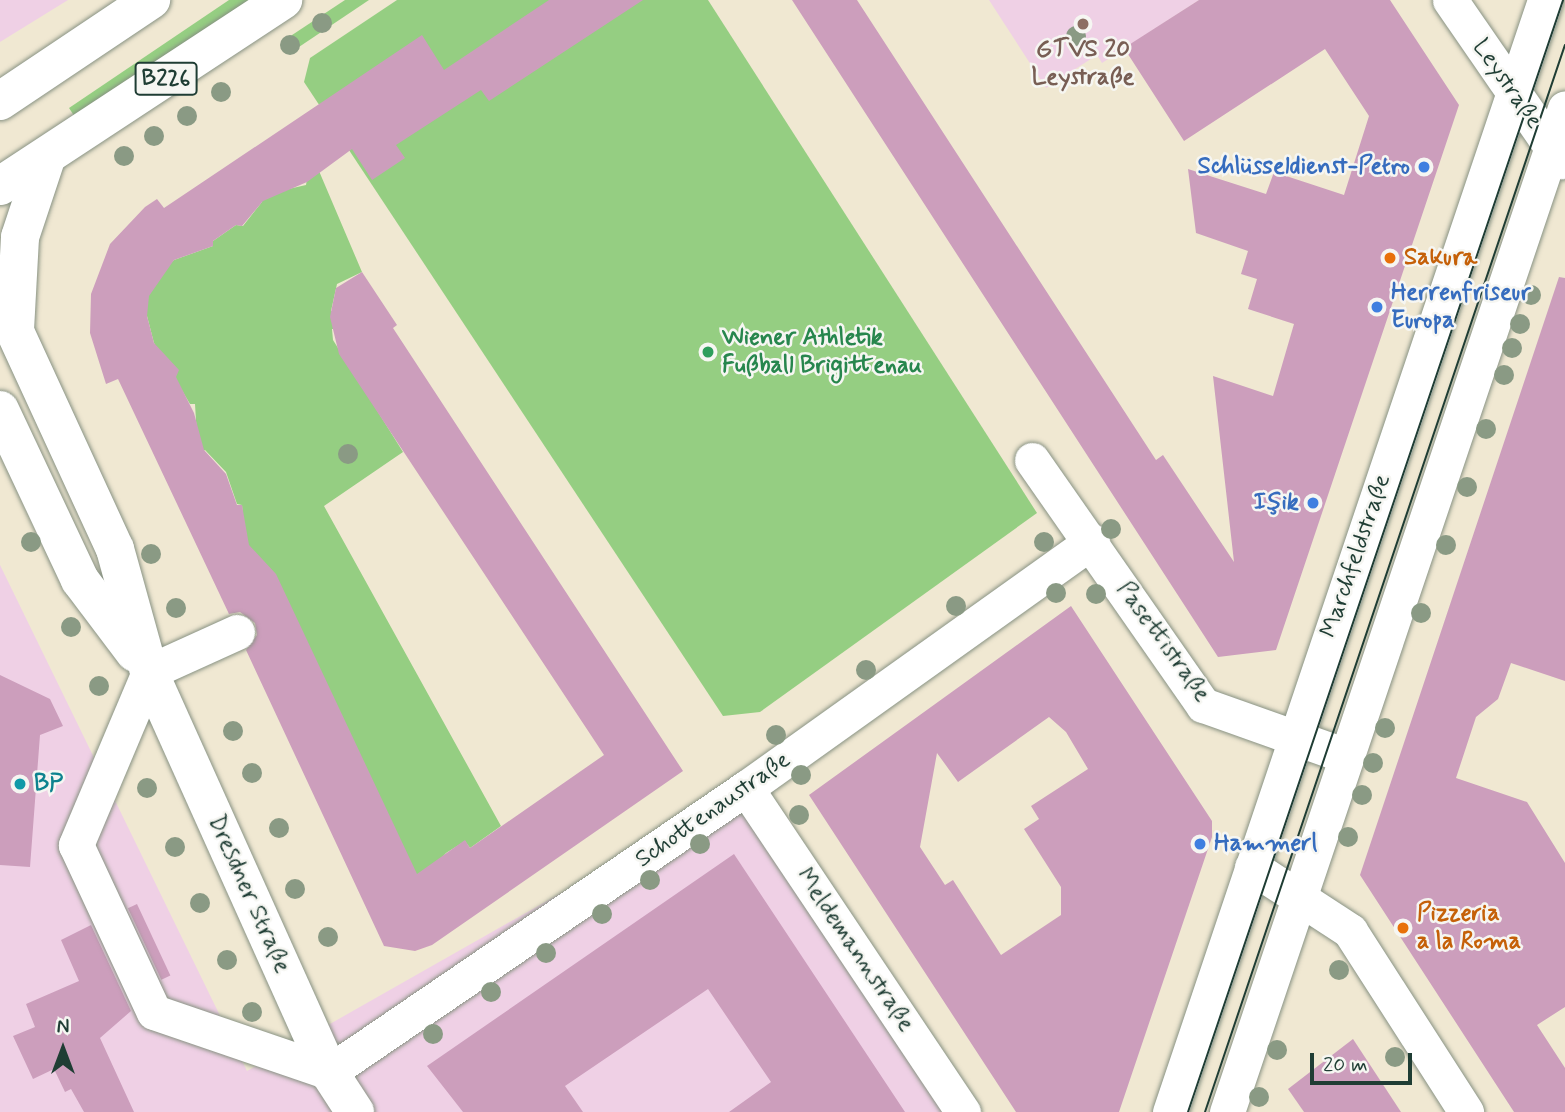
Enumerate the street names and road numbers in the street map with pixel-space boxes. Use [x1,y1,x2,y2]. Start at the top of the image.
street label: Leystraße [1466,34,1548,134]
road number: B226 [134,60,198,99]
street label: Marchfeldstraße [1315,471,1397,641]
street label: Pasettistraße [1110,576,1216,708]
street label: Schottenaustraße [630,746,796,874]
street label: Dresdner Straße [201,810,297,978]
street label: Meldemannstraße [790,863,920,1037]

